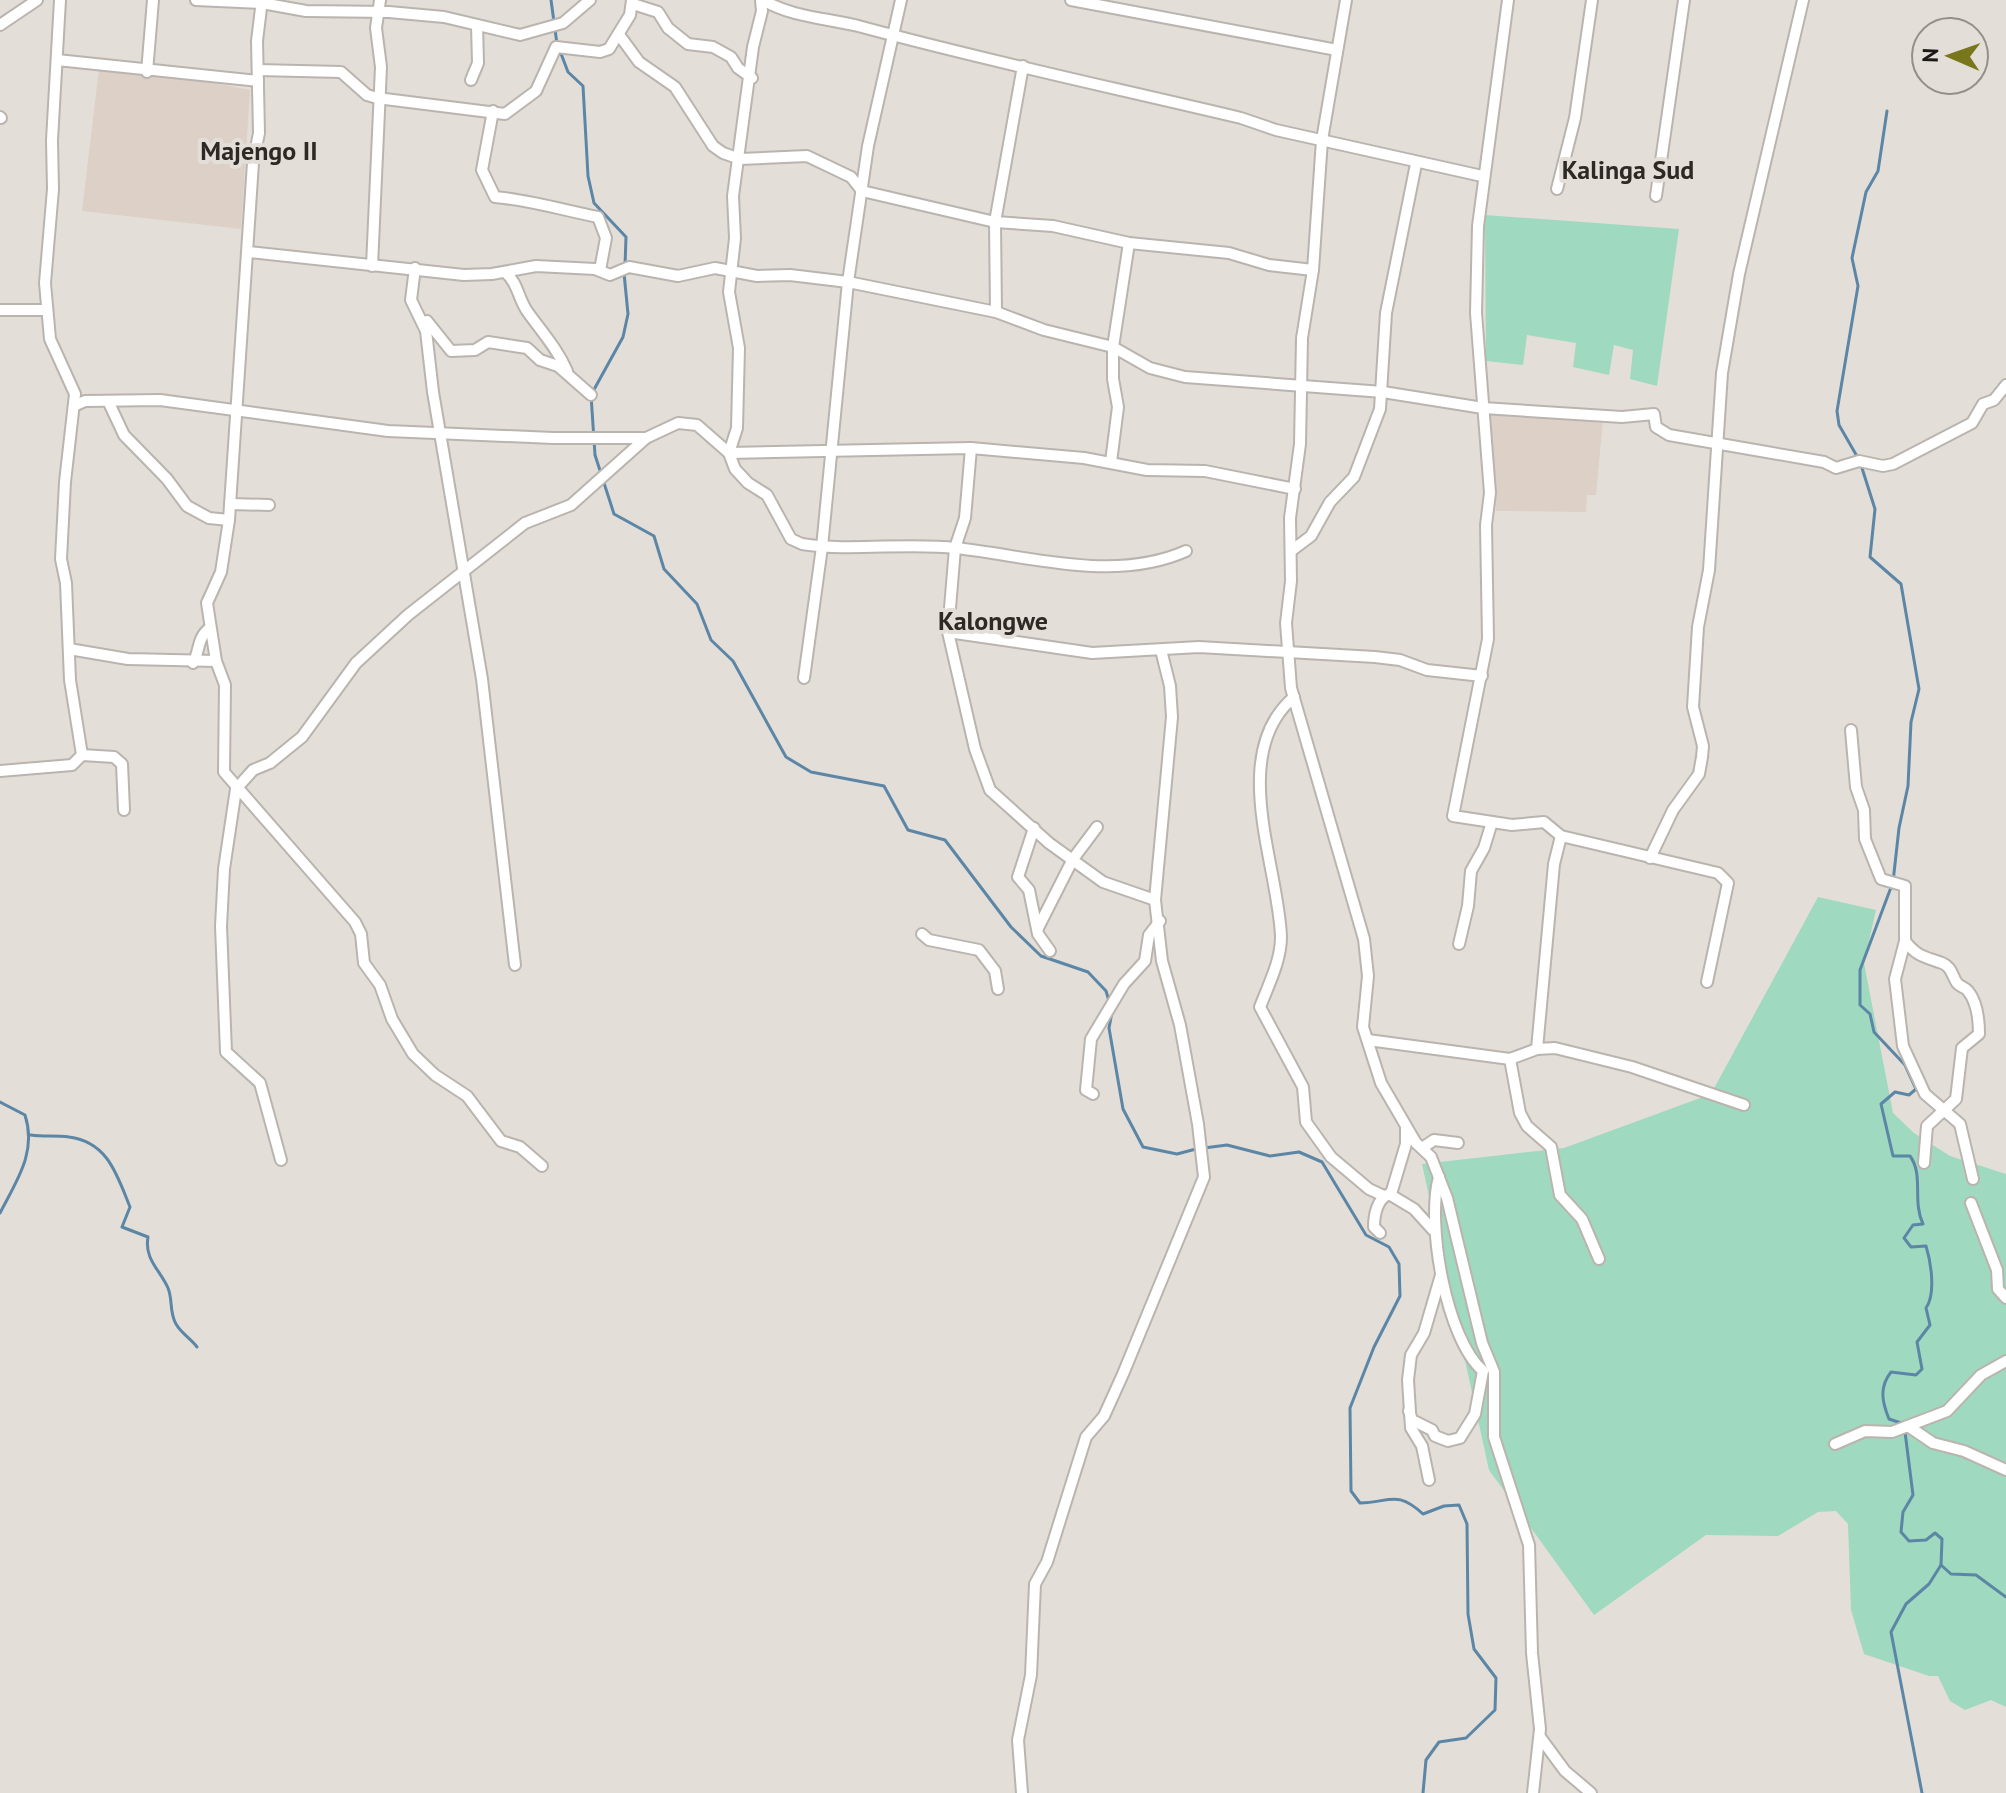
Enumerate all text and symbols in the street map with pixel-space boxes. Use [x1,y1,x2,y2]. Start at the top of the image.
north arrow [1910,16,1990,96]
text: N [1916,48,1944,63]
district label: Majengo II [200,134,318,167]
district label: Kalinga Sud [1562,153,1694,186]
district label: Kalongwe [938,604,1048,637]

